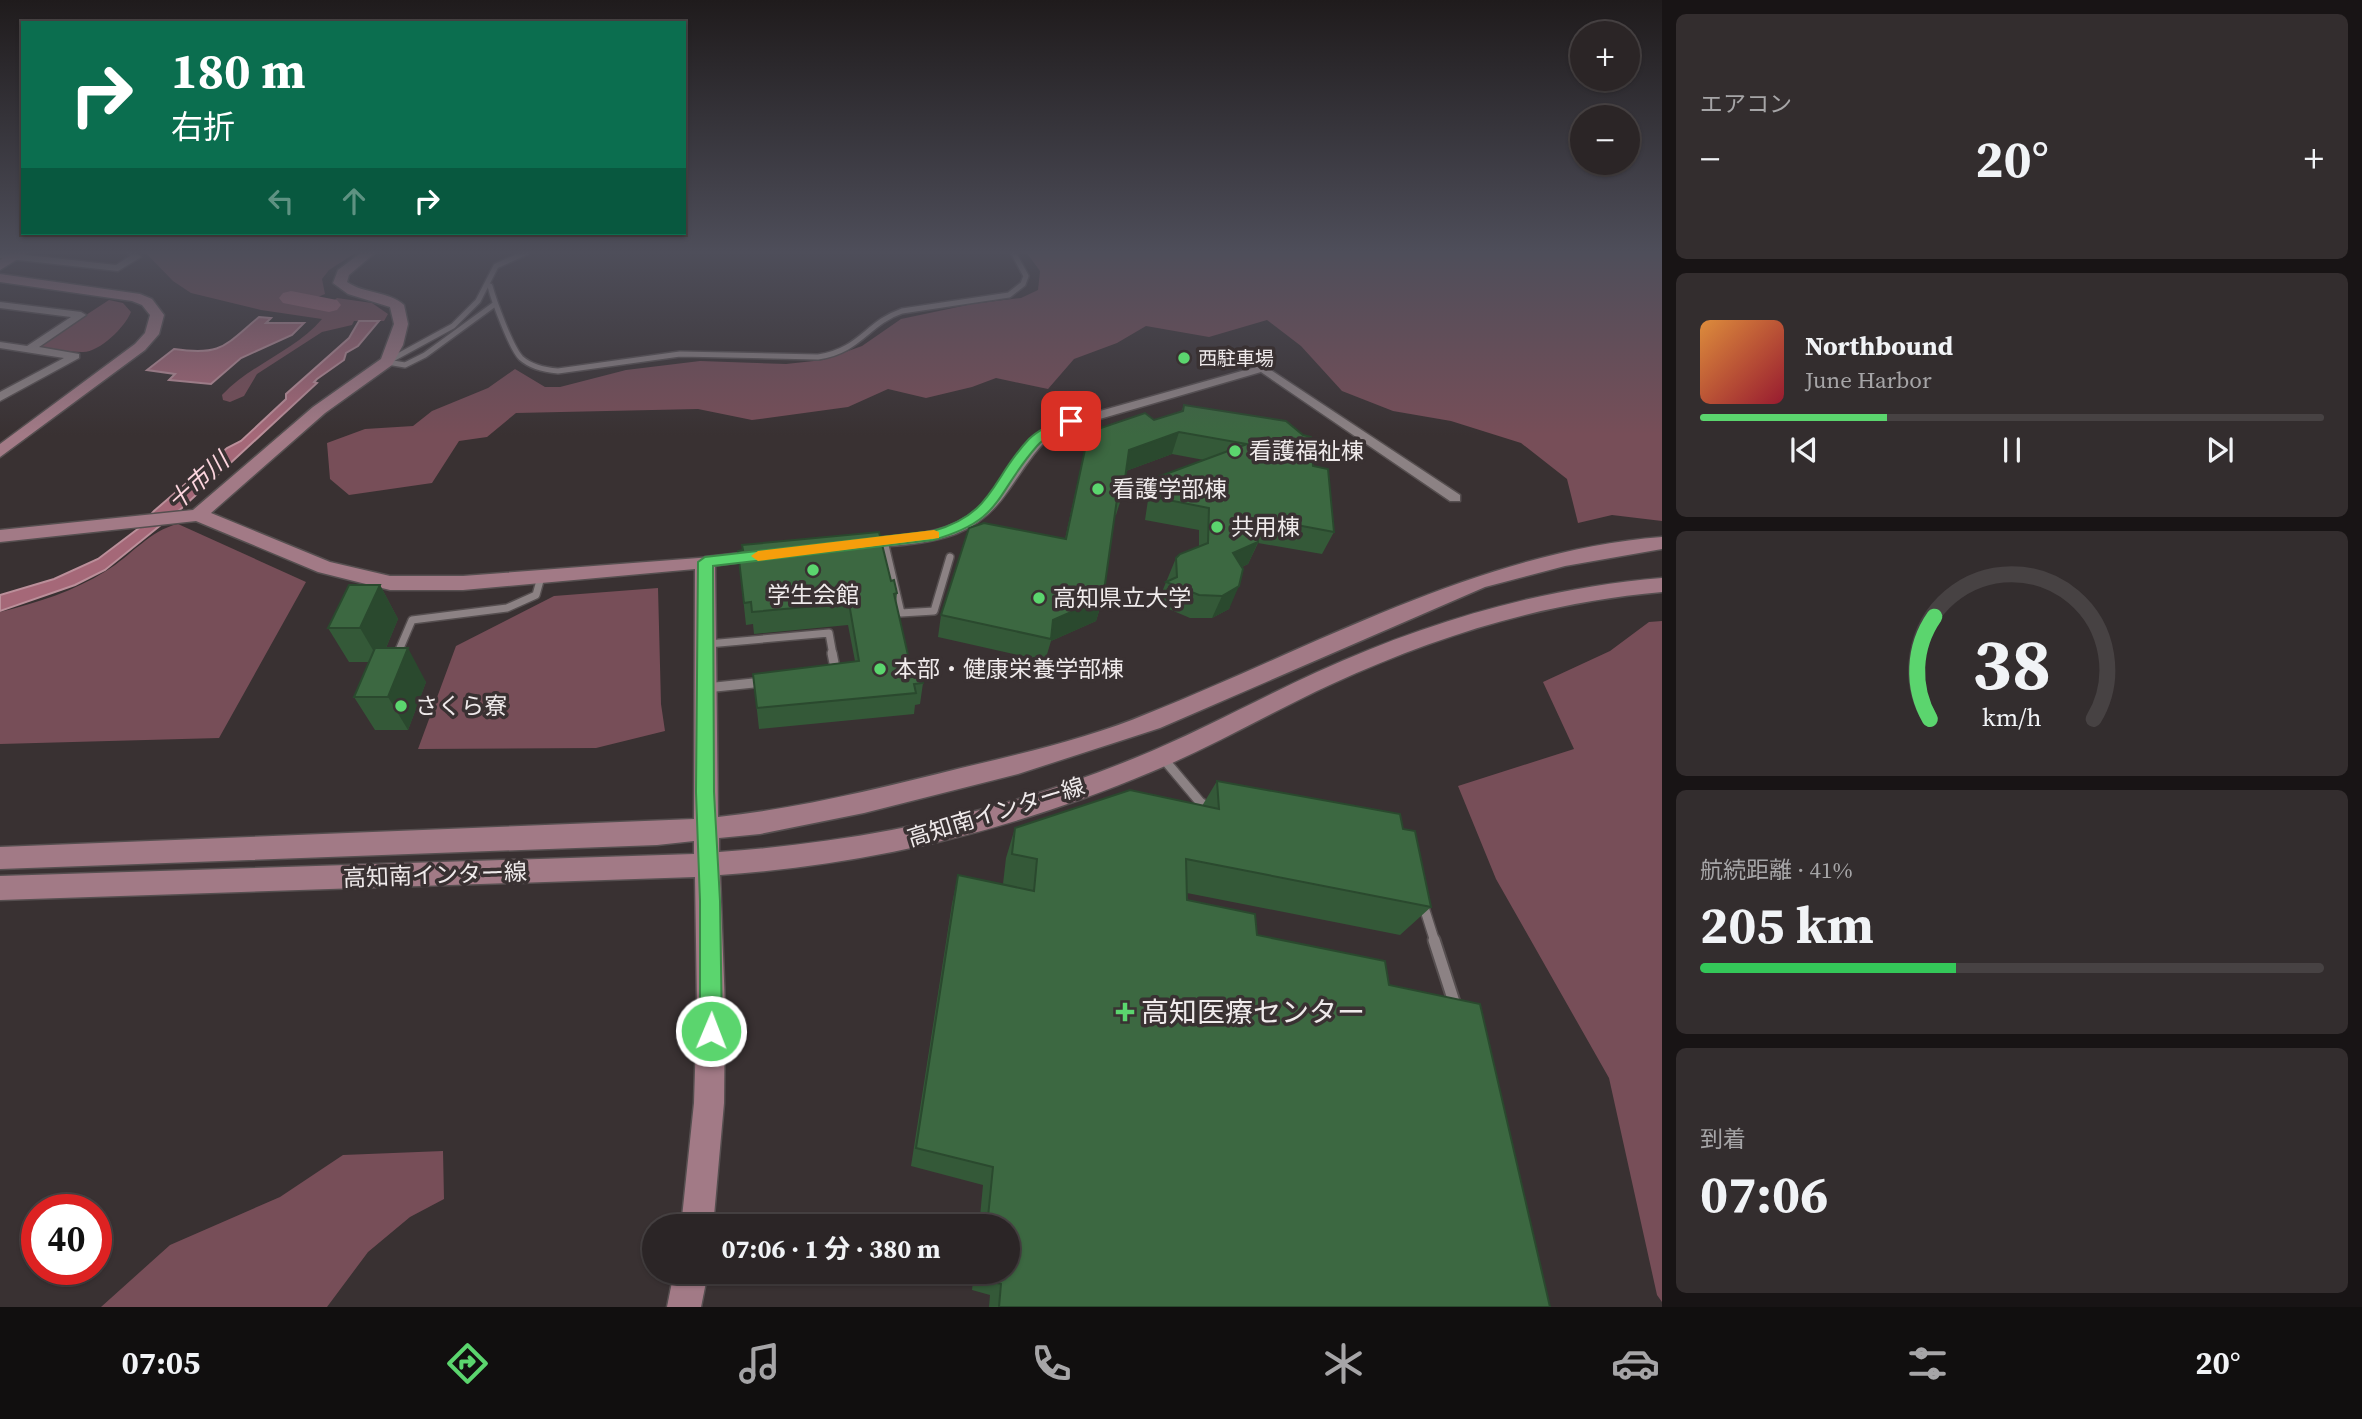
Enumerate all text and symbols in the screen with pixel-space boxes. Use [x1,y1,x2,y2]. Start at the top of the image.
map controls [1570,21,1640,175]
button: + [1570,21,1640,91]
text: 180 m [171,37,306,104]
icon: right [56,49,147,140]
text: エアコン [1700,88,1792,120]
text: 右折 [171,105,235,149]
button: − [1570,105,1640,175]
text: 20° [1975,123,2049,194]
text: − [1700,133,1720,185]
text: + [2304,133,2324,185]
icon: left [262,182,300,220]
icon: ahead [335,182,373,220]
icon: right [408,182,446,220]
text: Northbound [1805,328,1953,364]
place label: 西駐車場 [1198,345,1274,371]
marker: 西駐車場 [1176,350,1192,366]
text: June Harbor [1805,364,1932,396]
pin [1041,391,1101,451]
icon: arrive [1052,402,1090,440]
icon: previous [1785,431,1823,469]
icon: pause [1993,431,2031,469]
icon: next [2201,431,2239,469]
place label: 看護福祉棟 [1249,435,1364,467]
water label: 十市川 [160,443,238,517]
marker: 看護福祉棟 [1227,443,1243,459]
place label: 看護学部棟 [1112,473,1227,505]
marker: 看護学部棟 [1090,481,1106,497]
place label: 共用棟 [1231,511,1300,543]
marker: 共用棟 [1209,519,1225,535]
marker: 学生会館 [805,562,821,578]
place label: 学生会館 [767,579,859,611]
place label: 高知県立大学 [1053,582,1191,614]
marker: 高知県立大学 [1031,590,1047,606]
text: 38 [1973,615,2051,714]
place label: 本部・健康栄養学部棟 [894,653,1124,685]
marker: 本部・健康栄養学部棟 [872,661,888,677]
place label: さくら寮 [415,690,507,722]
marker: さくら寮 [393,698,409,714]
text: km/h [1982,700,2042,734]
street label: 高知南インター線 [903,770,1089,854]
text: 航続距離 · 41% [1700,854,1853,886]
street label: 高知南インター線 [342,856,528,894]
text: 205 km [1700,889,1874,960]
place label: 高知医療センター [1141,993,1365,1031]
position arrow [674,994,748,1068]
marker: 高知医療センター [1115,1002,1135,1022]
text: 到着 [1700,1123,1746,1155]
text: 07:06 [1700,1158,1828,1229]
speed limit sign: 40 [21,1194,112,1285]
text: 07:06 · 1 分 · 380 m [721,1231,941,1267]
icon: directions [443,1339,492,1388]
icon: music [735,1339,784,1388]
icon: phone [1027,1339,1076,1388]
icon: climate [1319,1339,1368,1388]
icon: car [1611,1339,1660,1388]
icon: filters [1903,1339,1952,1388]
text: 07:05 [121,1341,200,1385]
text: 20° [2195,1341,2240,1385]

